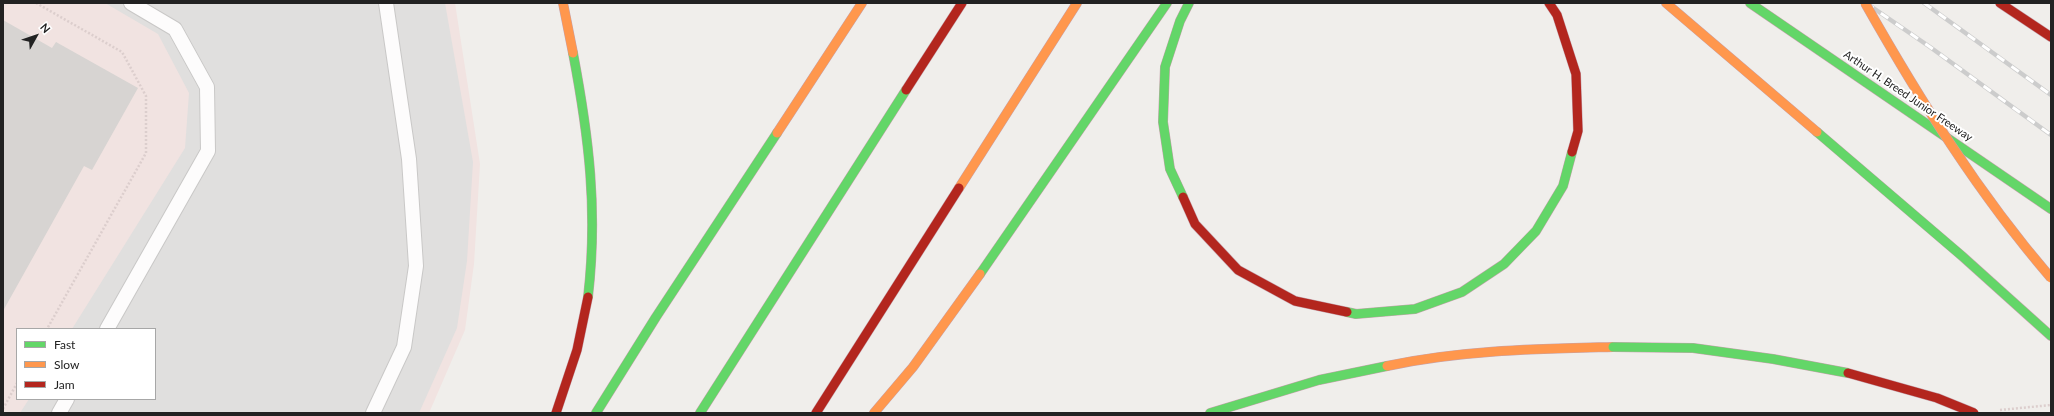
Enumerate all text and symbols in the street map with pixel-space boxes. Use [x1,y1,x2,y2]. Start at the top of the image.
north arrow [16,16,56,56]
text: N [38,21,53,35]
street label: Arthur H. Breed Junior Freeway [1841,48,1975,144]
legend [16,328,156,400]
text: Fast [54,337,75,352]
text: Slow [54,357,79,372]
text: Jam [54,377,75,392]

